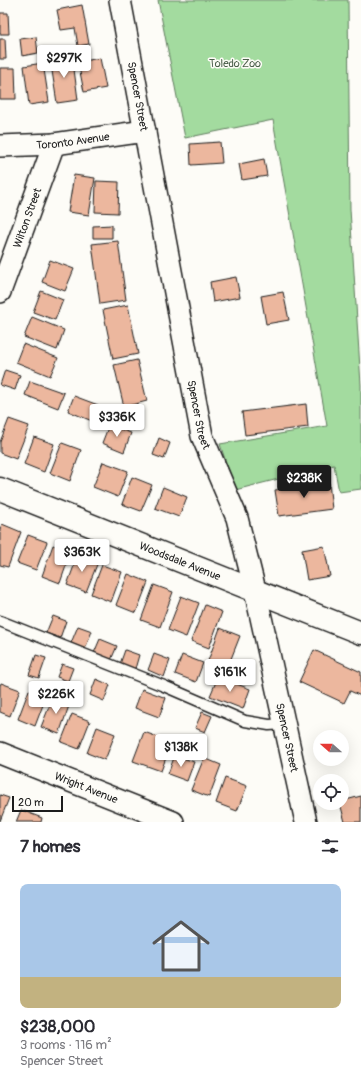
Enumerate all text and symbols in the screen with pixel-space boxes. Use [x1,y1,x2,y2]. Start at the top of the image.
pin: $297K [36,45,92,79]
text: $297K [46,50,82,66]
park label: Toledo Zoo [209,57,261,70]
street label: Spencer Street [125,61,151,133]
street label: Toronto Avenue [36,130,111,151]
street label: Wilton Street [10,186,44,249]
street label: Spencer Street [185,379,214,451]
pin: $336K [89,404,145,438]
text: $336K [99,409,135,425]
pin: $238K [276,465,332,499]
text: $238K [286,470,322,486]
pin: $363K [54,539,110,573]
street label: Woodsdale Avenue [138,539,223,583]
text: $363K [64,544,100,560]
pin: $161K [202,659,258,693]
text: $161K [214,664,246,680]
pin: $226K [28,681,84,715]
text: $226K [38,686,75,702]
street label: Spencer Street [274,702,301,774]
north arrow [313,730,349,766]
map controls [313,730,349,810]
pin: $138K [153,734,209,768]
text: $138K [164,739,198,755]
street label: Wright Avenue [53,769,120,806]
button: locate [313,774,349,810]
scale bar [12,794,63,813]
text: 20 m [18,796,44,809]
icon: filters [319,835,341,857]
text: 7 homes [20,836,80,857]
icon: home [145,910,217,982]
text: $238,000 [20,1016,95,1037]
text: 3 rooms · 116 m² [20,1037,112,1053]
text: Spencer Street [20,1053,103,1069]

